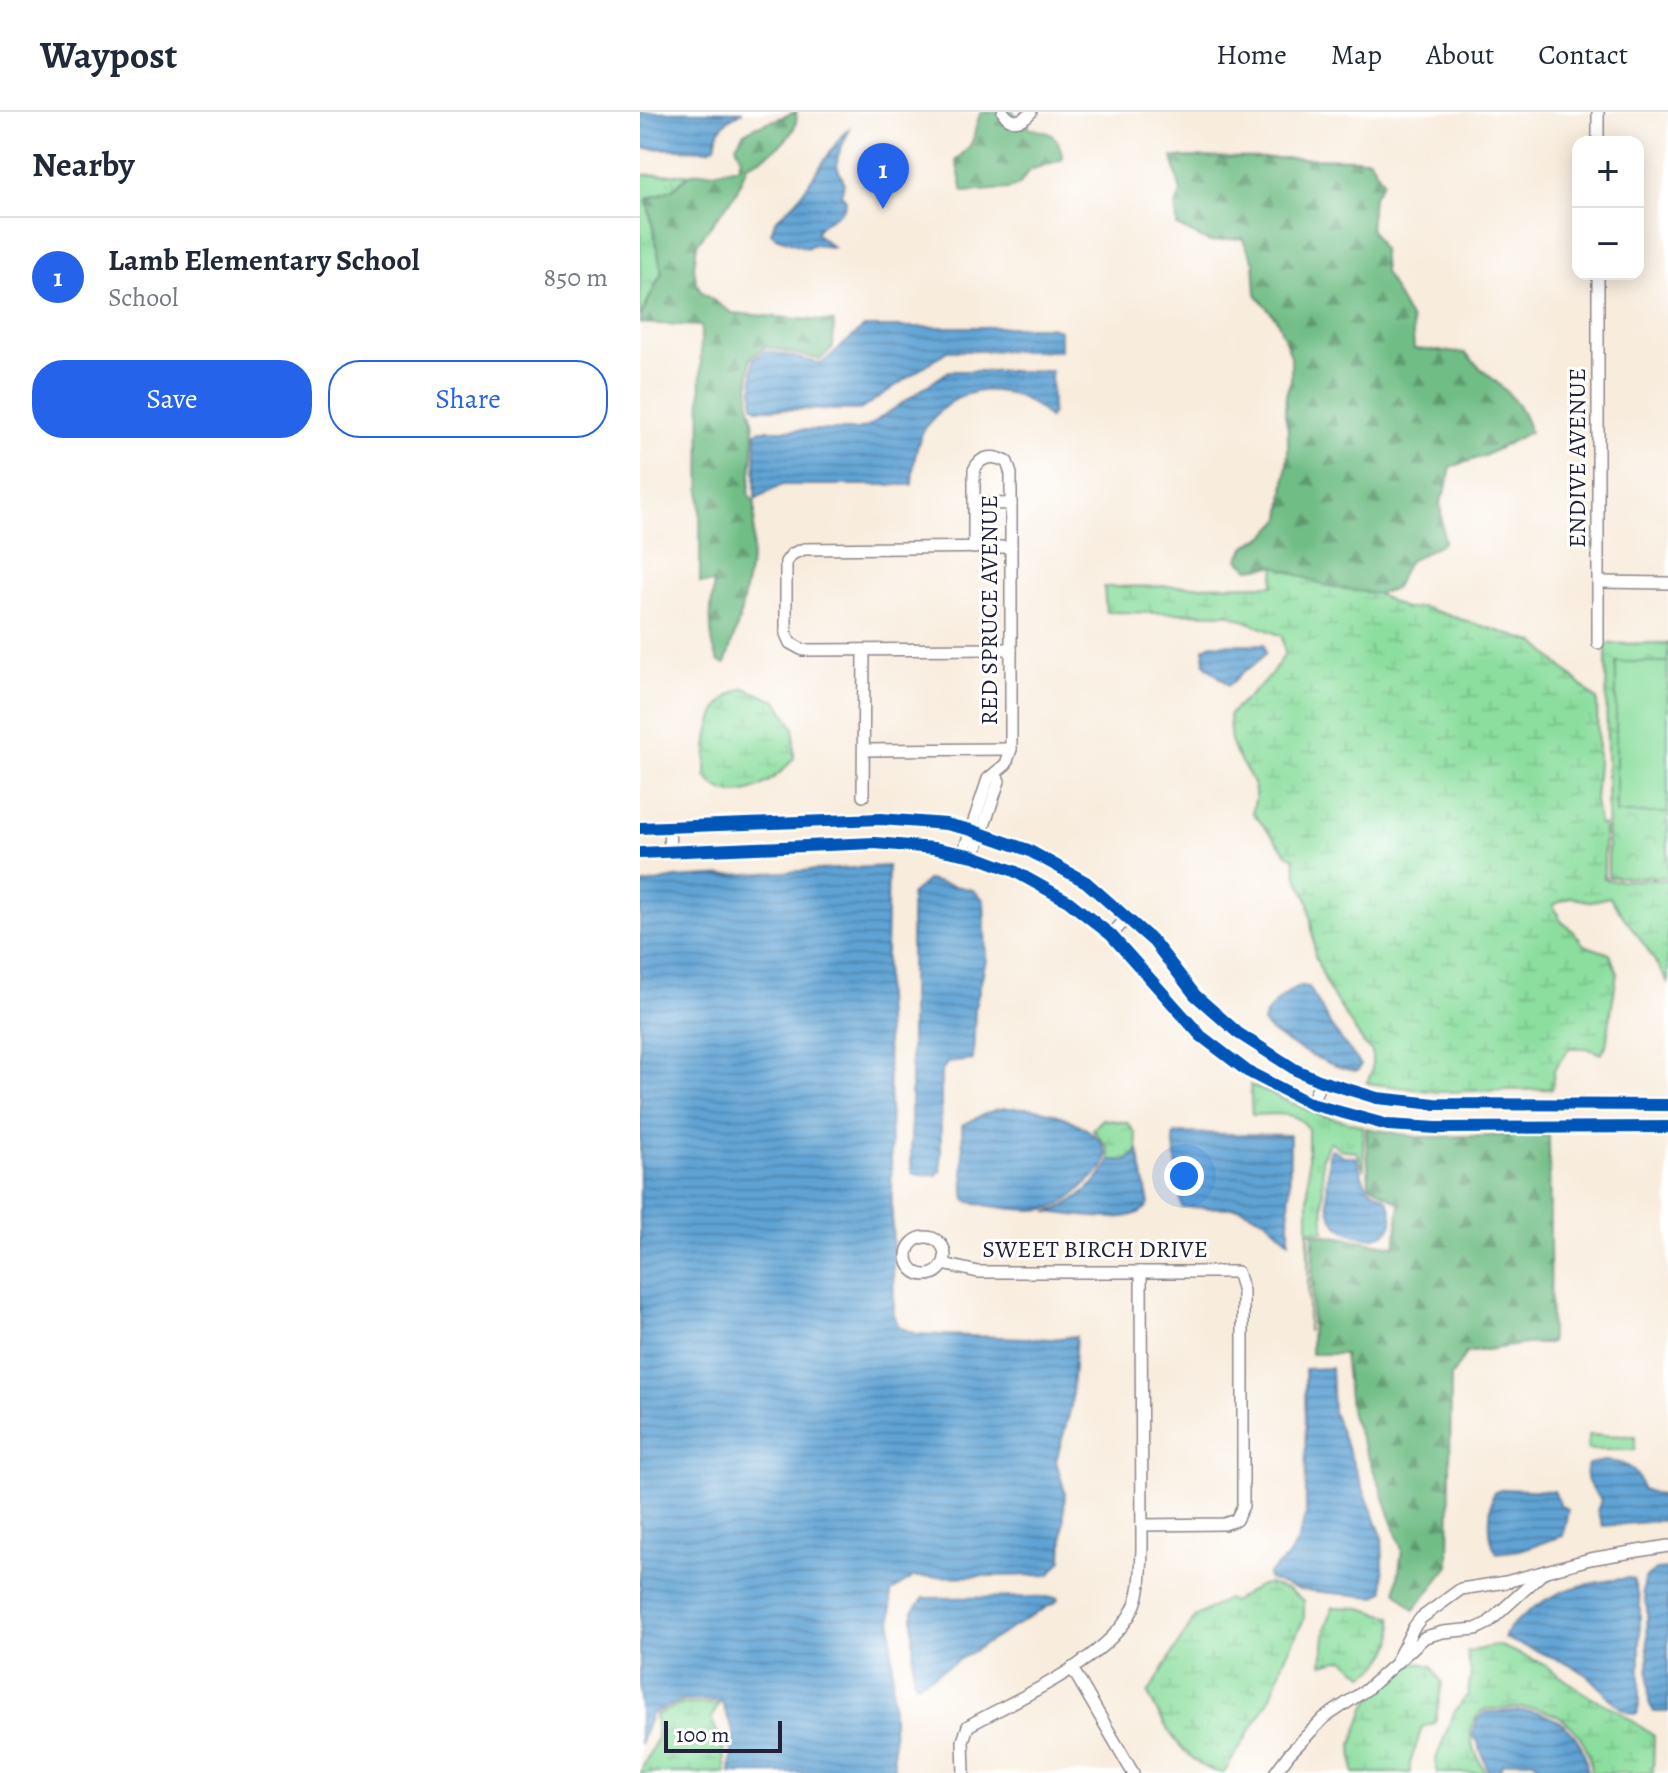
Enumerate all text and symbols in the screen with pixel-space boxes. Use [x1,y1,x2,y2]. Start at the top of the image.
text: Waypost [40,29,177,81]
text: Home [1216,36,1287,74]
text: Map [1331,36,1382,74]
text: About [1426,36,1494,74]
text: Contact [1538,36,1628,74]
map controls [1572,136,1644,280]
button: + [1572,136,1644,208]
text: Nearby [32,141,135,188]
pin: 1 [857,143,909,209]
button: − [1572,208,1644,280]
text: Lamb Elementary School [108,240,420,280]
text: 1 [53,260,63,295]
text: 850 m [544,260,608,295]
text: School [108,280,178,315]
button: Save [32,360,312,438]
button: Share [328,360,608,438]
street label: ENDIVE AVENUE [1561,368,1593,548]
street label: RED SPRUCE AVENUE [973,495,1005,725]
your location [1164,1156,1204,1196]
street label: SWEET BIRCH DRIVE [982,1233,1208,1265]
scale bar [664,1717,782,1753]
text: 100 m [676,1720,730,1750]

